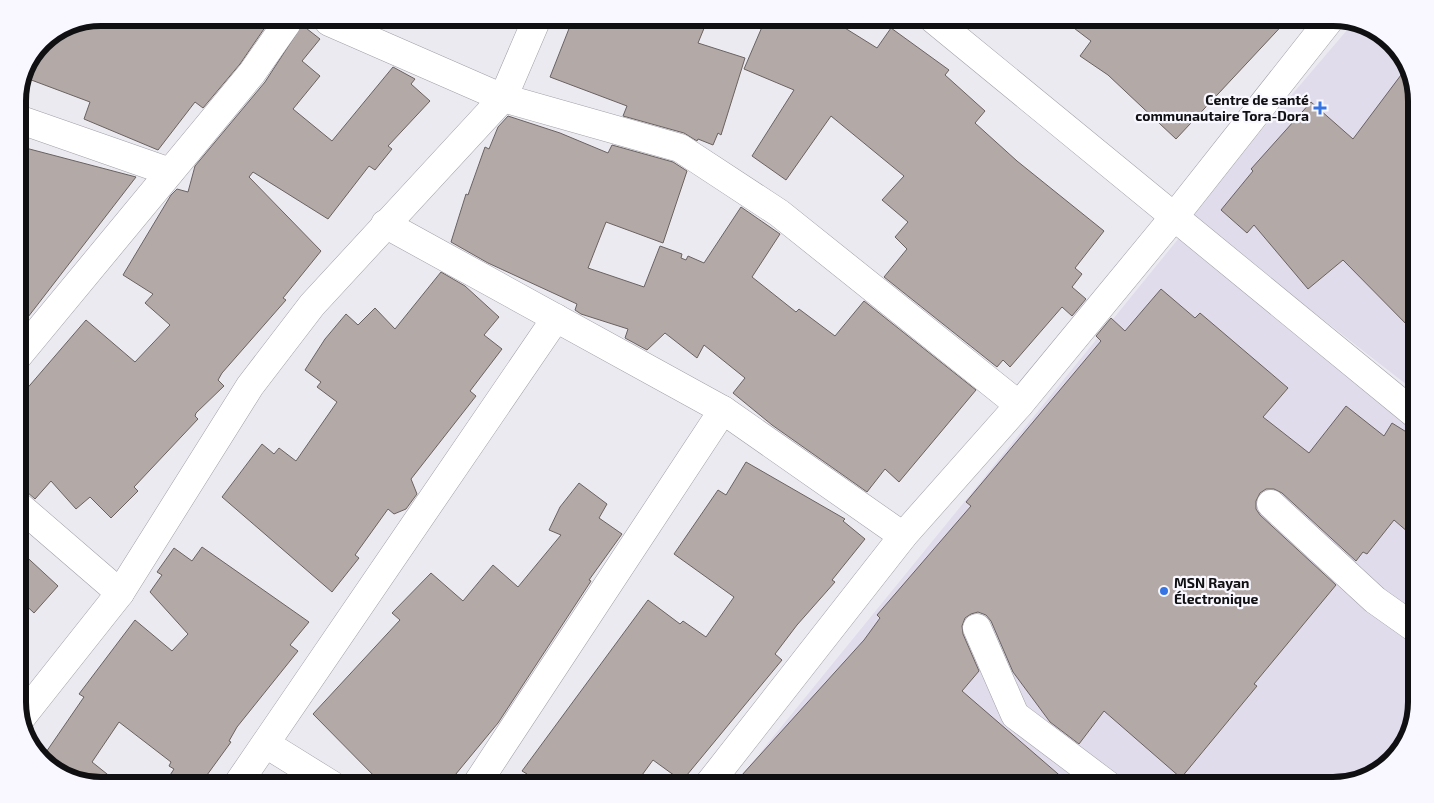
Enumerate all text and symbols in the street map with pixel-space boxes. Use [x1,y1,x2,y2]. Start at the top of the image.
place label: Centre de santé communautaire Tora-Dora [1135,91,1309,124]
marker: Centre de santé communautaire Tora-Dora [1313,101,1327,115]
place label: MSN Rayan Électronique [1174,574,1258,607]
marker: MSN Rayan Électronique [1158,585,1170,597]

